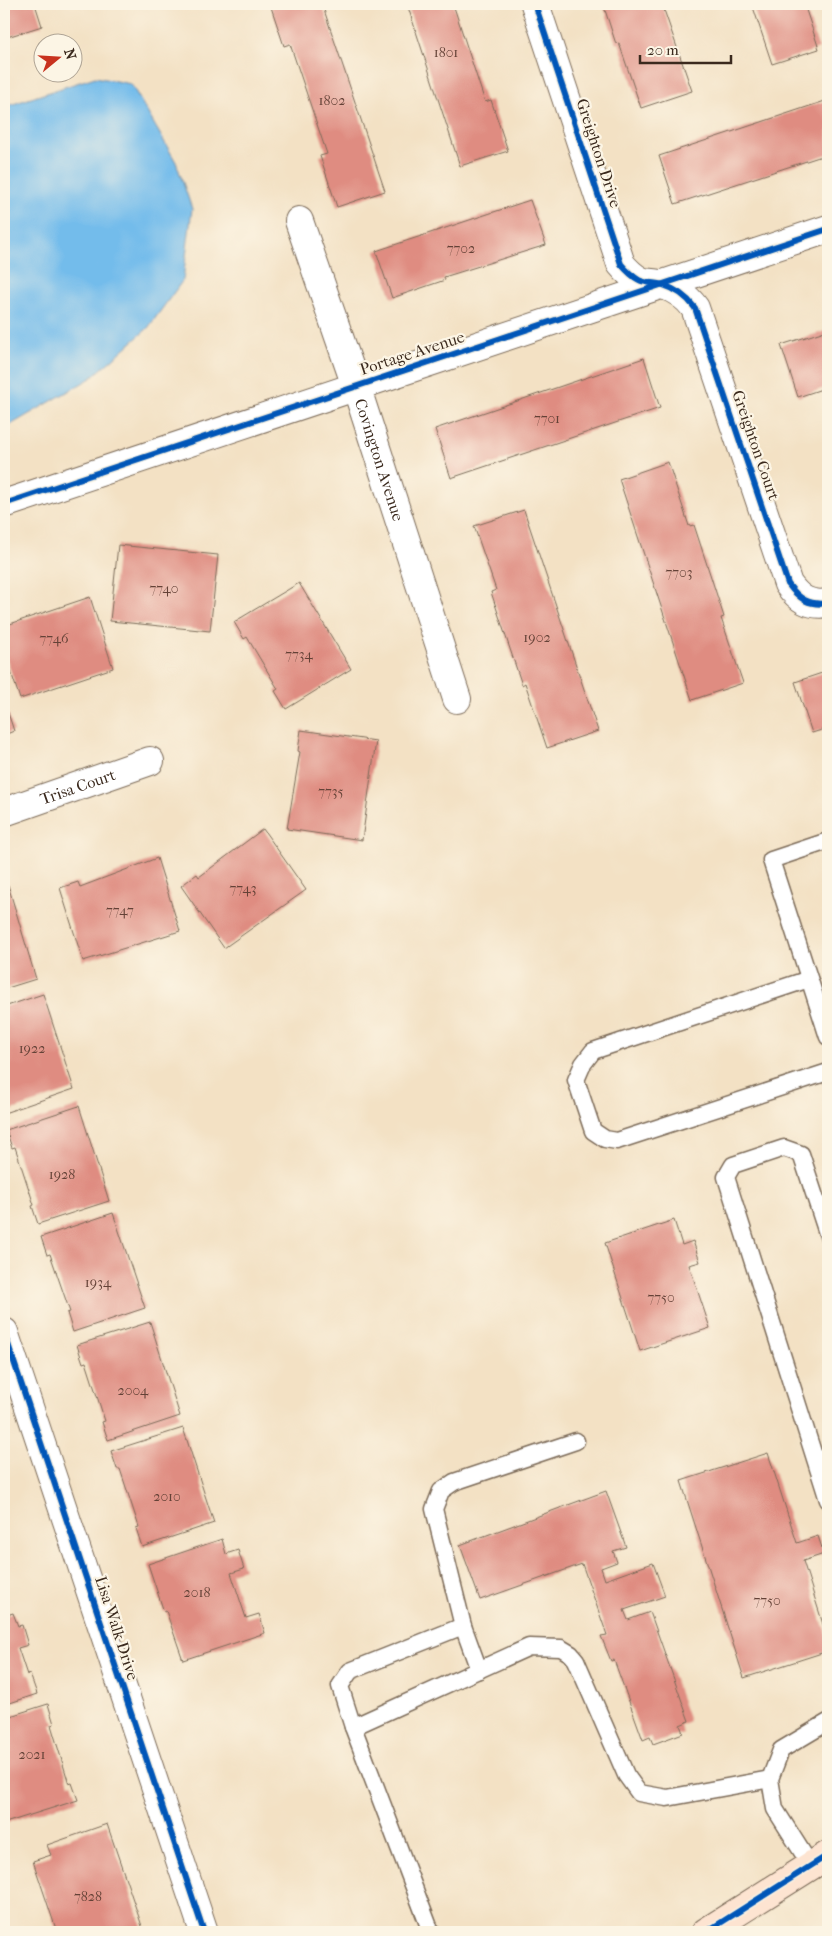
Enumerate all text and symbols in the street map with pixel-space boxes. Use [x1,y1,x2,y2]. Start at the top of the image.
north arrow [32,32,82,82]
scale bar [640,32,731,64]
text: 20 m [647,41,679,59]
house number: 1801 [434,44,458,61]
text: N [60,46,80,62]
house number: 1802 [319,92,345,109]
street label: Greighton Drive [572,96,626,210]
house number: 7702 [447,240,475,257]
street label: Portage Avenue [357,327,467,379]
street label: Greighton Court [728,388,784,503]
street label: Covington Avenue [351,396,408,523]
house number: 7701 [534,410,560,427]
house number: 7703 [666,564,692,581]
house number: 7740 [149,580,179,597]
house number: 1902 [523,629,551,646]
house number: 7746 [40,630,69,647]
house number: 7734 [285,646,313,663]
street label: Trisa Court [37,764,118,808]
house number: 7735 [318,783,344,800]
house number: 7743 [229,880,257,897]
house number: 7747 [106,902,134,919]
house number: 1922 [19,1040,45,1057]
house number: 1928 [49,1166,75,1183]
house number: 1934 [85,1274,112,1291]
house number: 7750 [647,1289,675,1306]
house number: 2004 [118,1382,149,1399]
house number: 2010 [153,1488,181,1505]
street label: Lisa Walk Drive [91,1574,143,1683]
house number: 2018 [184,1584,210,1601]
house number: 7750 [753,1592,781,1609]
house number: 2021 [18,1746,46,1763]
house number: 7828 [74,1888,102,1905]

